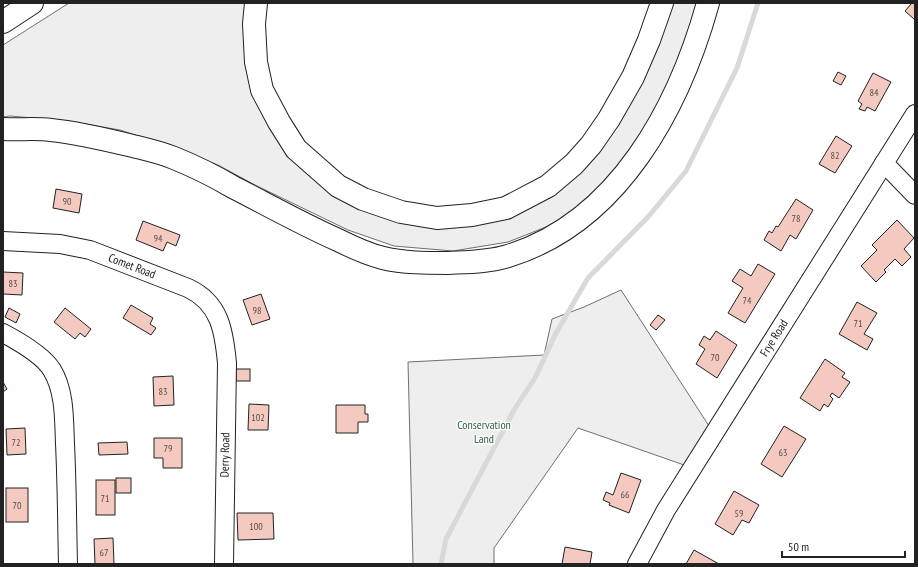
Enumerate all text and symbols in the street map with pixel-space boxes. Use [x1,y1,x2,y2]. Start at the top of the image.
house number: 84 [870,86,879,99]
house number: 82 [831,149,840,162]
house number: 90 [63,195,72,208]
house number: 78 [792,212,801,225]
house number: 94 [154,232,163,245]
street label: Comet Road [106,250,158,281]
house number: 83 [9,277,18,290]
house number: 74 [743,294,752,307]
house number: 98 [253,304,262,317]
street label: Frye Road [756,316,791,359]
house number: 71 [854,317,863,330]
house number: 70 [711,351,720,364]
house number: 83 [159,385,168,398]
house number: 102 [251,411,265,424]
park label: Conservation Land [457,417,511,446]
street label: Derry Road [217,432,232,478]
house number: 72 [12,436,21,449]
house number: 79 [164,442,173,455]
house number: 63 [779,446,788,459]
house number: 66 [621,488,630,501]
house number: 71 [101,492,110,505]
house number: 70 [13,499,22,512]
house number: 59 [735,507,744,520]
house number: 100 [249,520,263,533]
scale bar [782,533,905,559]
text: 50 m [788,539,809,554]
house number: 67 [100,546,109,559]

